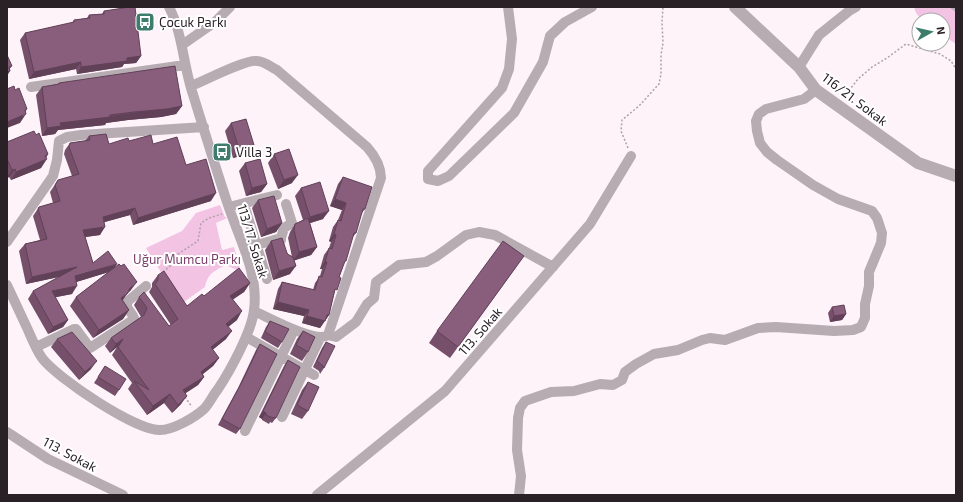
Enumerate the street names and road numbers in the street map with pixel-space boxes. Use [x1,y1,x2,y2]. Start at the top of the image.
street label: 116/21. Sokak [819,69,891,129]
street label: 113/17. Sokak [234,202,272,280]
street label: 113. Sokak [455,303,505,358]
street label: 113. Sokak [40,433,100,475]

